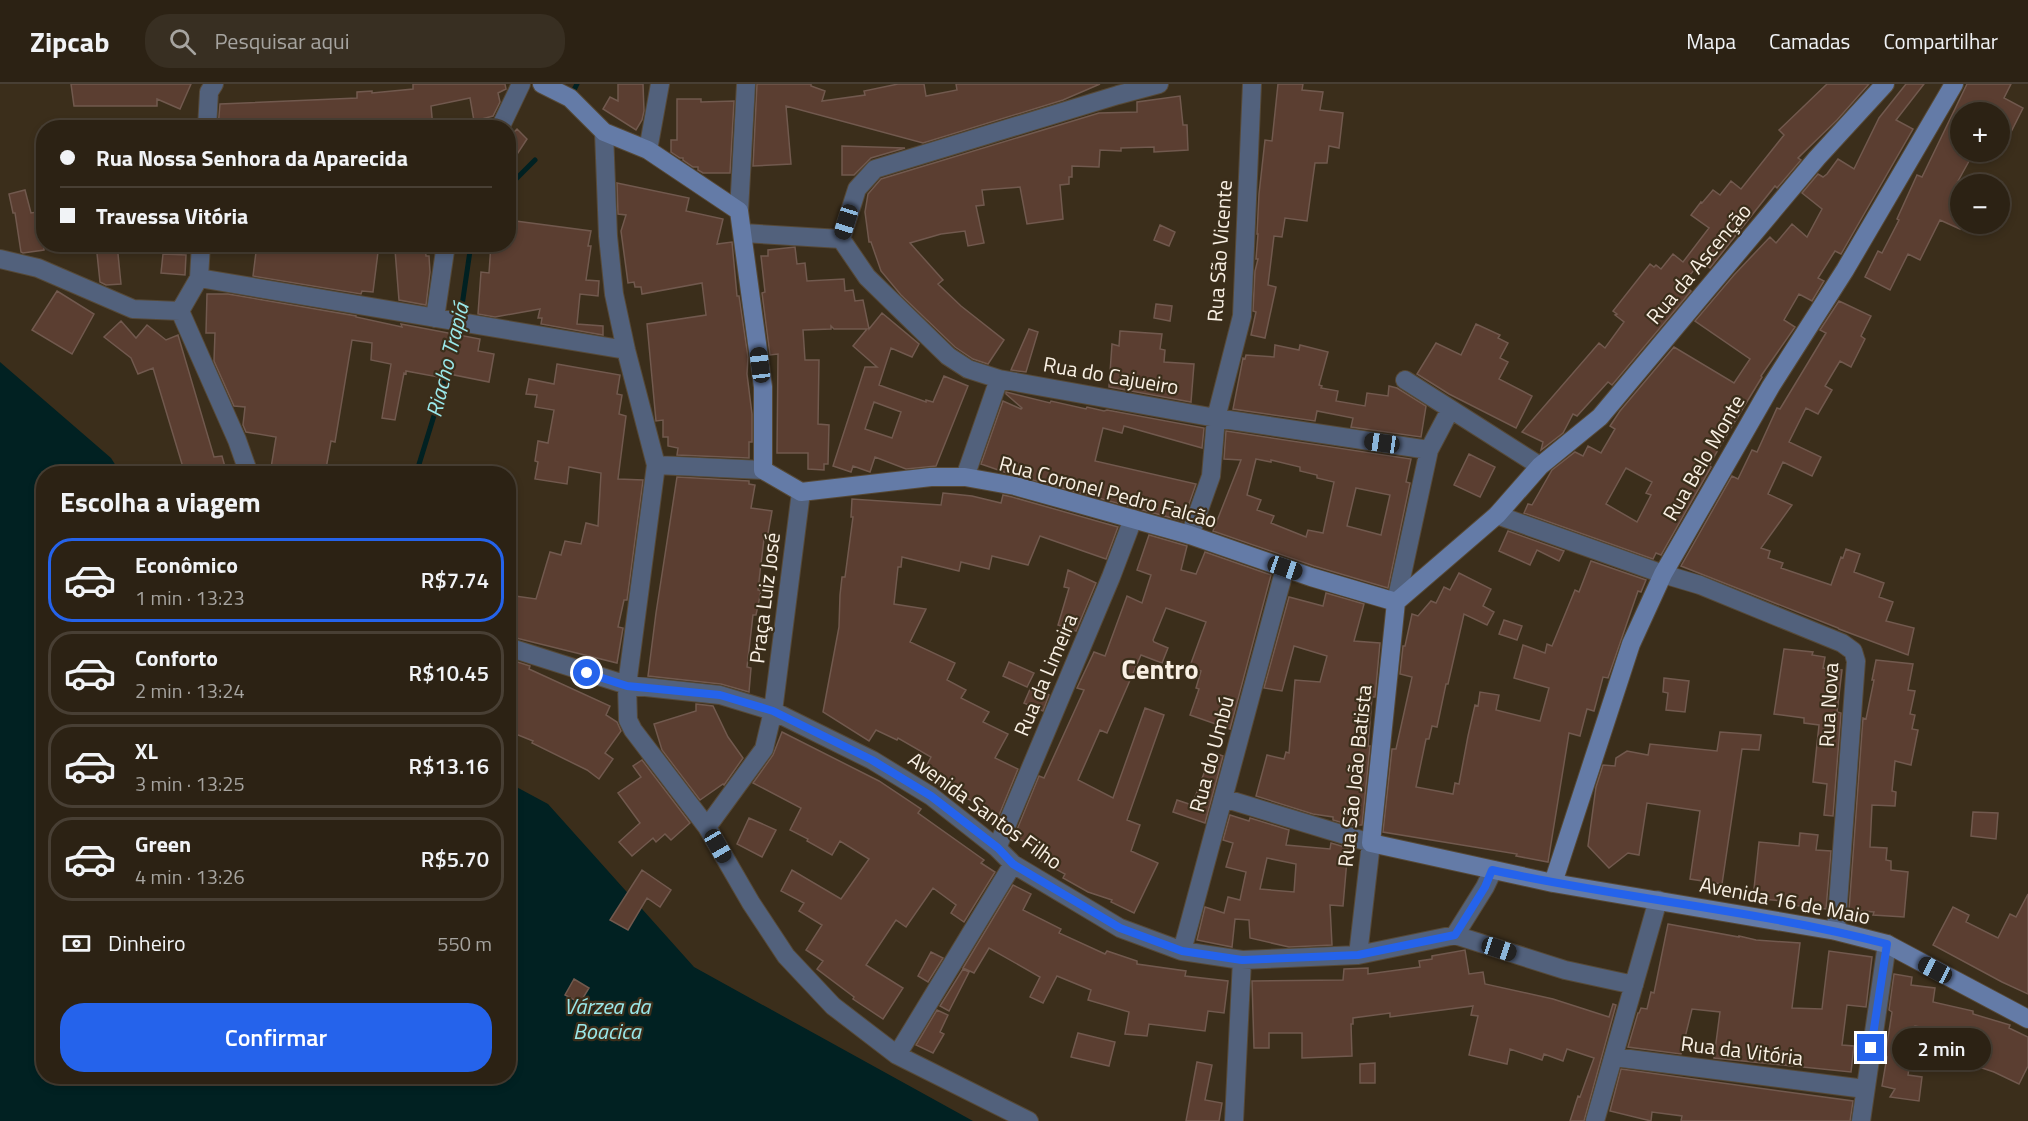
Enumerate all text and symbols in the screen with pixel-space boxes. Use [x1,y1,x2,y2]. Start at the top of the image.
search box [145,14,565,68]
text: Zipcab [30,20,109,63]
text: Pesquisar aqui [214,24,350,58]
icon: search [166,25,199,58]
text: Mapa [1686,25,1736,57]
text: Camadas [1769,25,1850,57]
text: Compartilhar [1883,25,1998,57]
map controls [1950,102,2010,234]
button: + [1950,102,2010,162]
text: Rua Nossa Senhora da Aparecida [96,141,408,175]
button: − [1950,174,2010,234]
street label: Rua São Vicente [1198,179,1240,323]
street label: Rua da Ascenção [1638,196,1758,331]
text: Travessa Vitória [96,199,248,233]
car [832,202,860,242]
water label: Riacho Trapiá [416,297,478,421]
car [749,346,771,384]
street label: Rua do Cajueiro [1041,347,1181,403]
street label: Rua Belo Monte [1654,388,1752,527]
car [1363,432,1401,454]
street label: Rua Coronel Pedro Falcão [996,447,1221,536]
text: Escolha a viagem [60,481,261,522]
street label: Praça Luiz José [740,530,788,665]
text: Econômico [135,548,238,582]
icon: car [63,553,117,607]
car [1265,554,1305,582]
text: R$7.74 [421,563,489,597]
text: 1 min · 13:23 [135,582,245,613]
street label: Rua da Limeira [1005,608,1086,741]
text: Conforto [135,641,218,675]
icon: car [63,646,117,700]
district label: Centro [1121,648,1199,689]
text: R$10.45 [409,656,489,690]
route start [573,659,600,686]
street label: Rua Nova [1810,661,1846,748]
text: 2 min · 13:24 [135,675,245,706]
street label: Rua São João Batista [1329,683,1380,869]
street label: Rua do Umbú [1180,692,1242,815]
text: XL [135,734,158,768]
icon: car [63,739,117,793]
street label: Avenida Santos Filho [902,743,1069,877]
text: R$13.16 [409,749,489,783]
text: 3 min · 13:25 [135,768,245,799]
car [701,826,735,866]
text: Green [135,827,191,861]
icon: car [63,832,117,886]
text: R$5.70 [421,842,489,876]
text: 4 min · 13:26 [135,861,245,892]
street label: Avenida 16 de Maio [1697,868,1873,932]
text: Dinheiro [108,926,186,960]
icon: cash [60,927,93,960]
text: 550 m [437,928,492,959]
car [1479,935,1519,963]
car [1915,954,1955,986]
water label: Várzea da Boacica [564,989,652,1048]
button: Confirmar [60,1003,492,1072]
street label: Rua da Vitória [1679,1027,1806,1073]
callout: 2 min [1892,1027,1991,1069]
text: 2 min [1917,1033,1966,1064]
route end [1857,1034,1884,1061]

